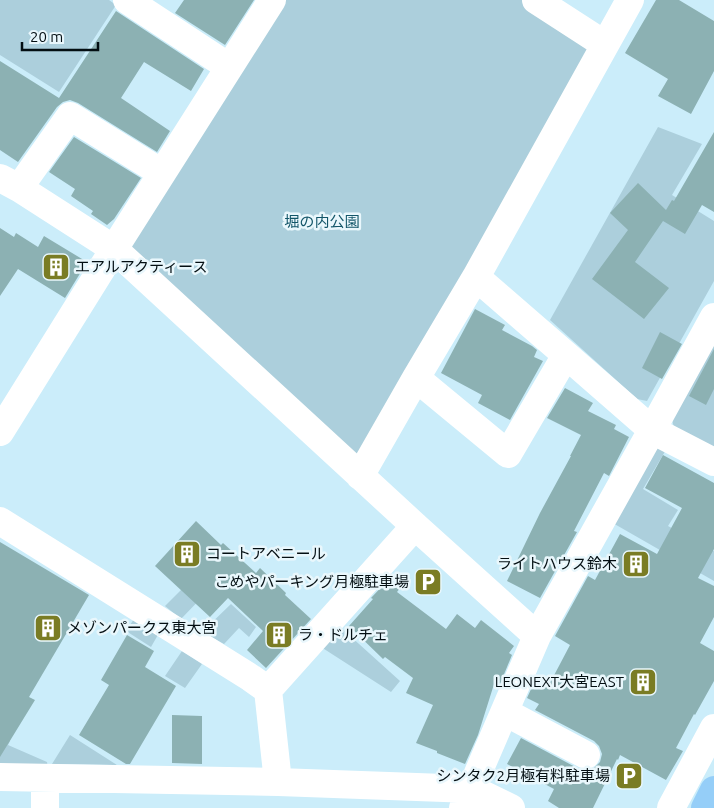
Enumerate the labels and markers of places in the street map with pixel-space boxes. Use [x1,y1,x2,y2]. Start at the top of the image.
building icon: エアルアクティース [41,252,71,282]
place label: エアルアクティース [75,258,207,275]
building icon: コートアベニール [172,539,202,569]
place label: コートアベニール [206,545,326,562]
building icon: ライトハウス鈴木 [621,549,651,579]
place label: ライトハウス鈴木 [497,555,617,572]
parking icon: こめやパーキング月極駐車場 [413,567,443,597]
place label: こめやパーキング月極駐車場 [214,573,409,590]
building icon: メゾンパークス東大宮 [33,613,63,643]
place label: メゾンパークス東大宮 [67,619,217,636]
building icon: ラ・ドルチェ [264,620,294,650]
place label: ラ・ドルチェ [298,626,388,643]
building icon: LEONEXT大宮EAST [628,667,658,697]
place label: LEONEXT大宮EAST [495,673,625,690]
parking icon: シンタク2月極有料駐車場 [614,761,644,791]
place label: シンタク2月極有料駐車場 [437,767,610,784]

